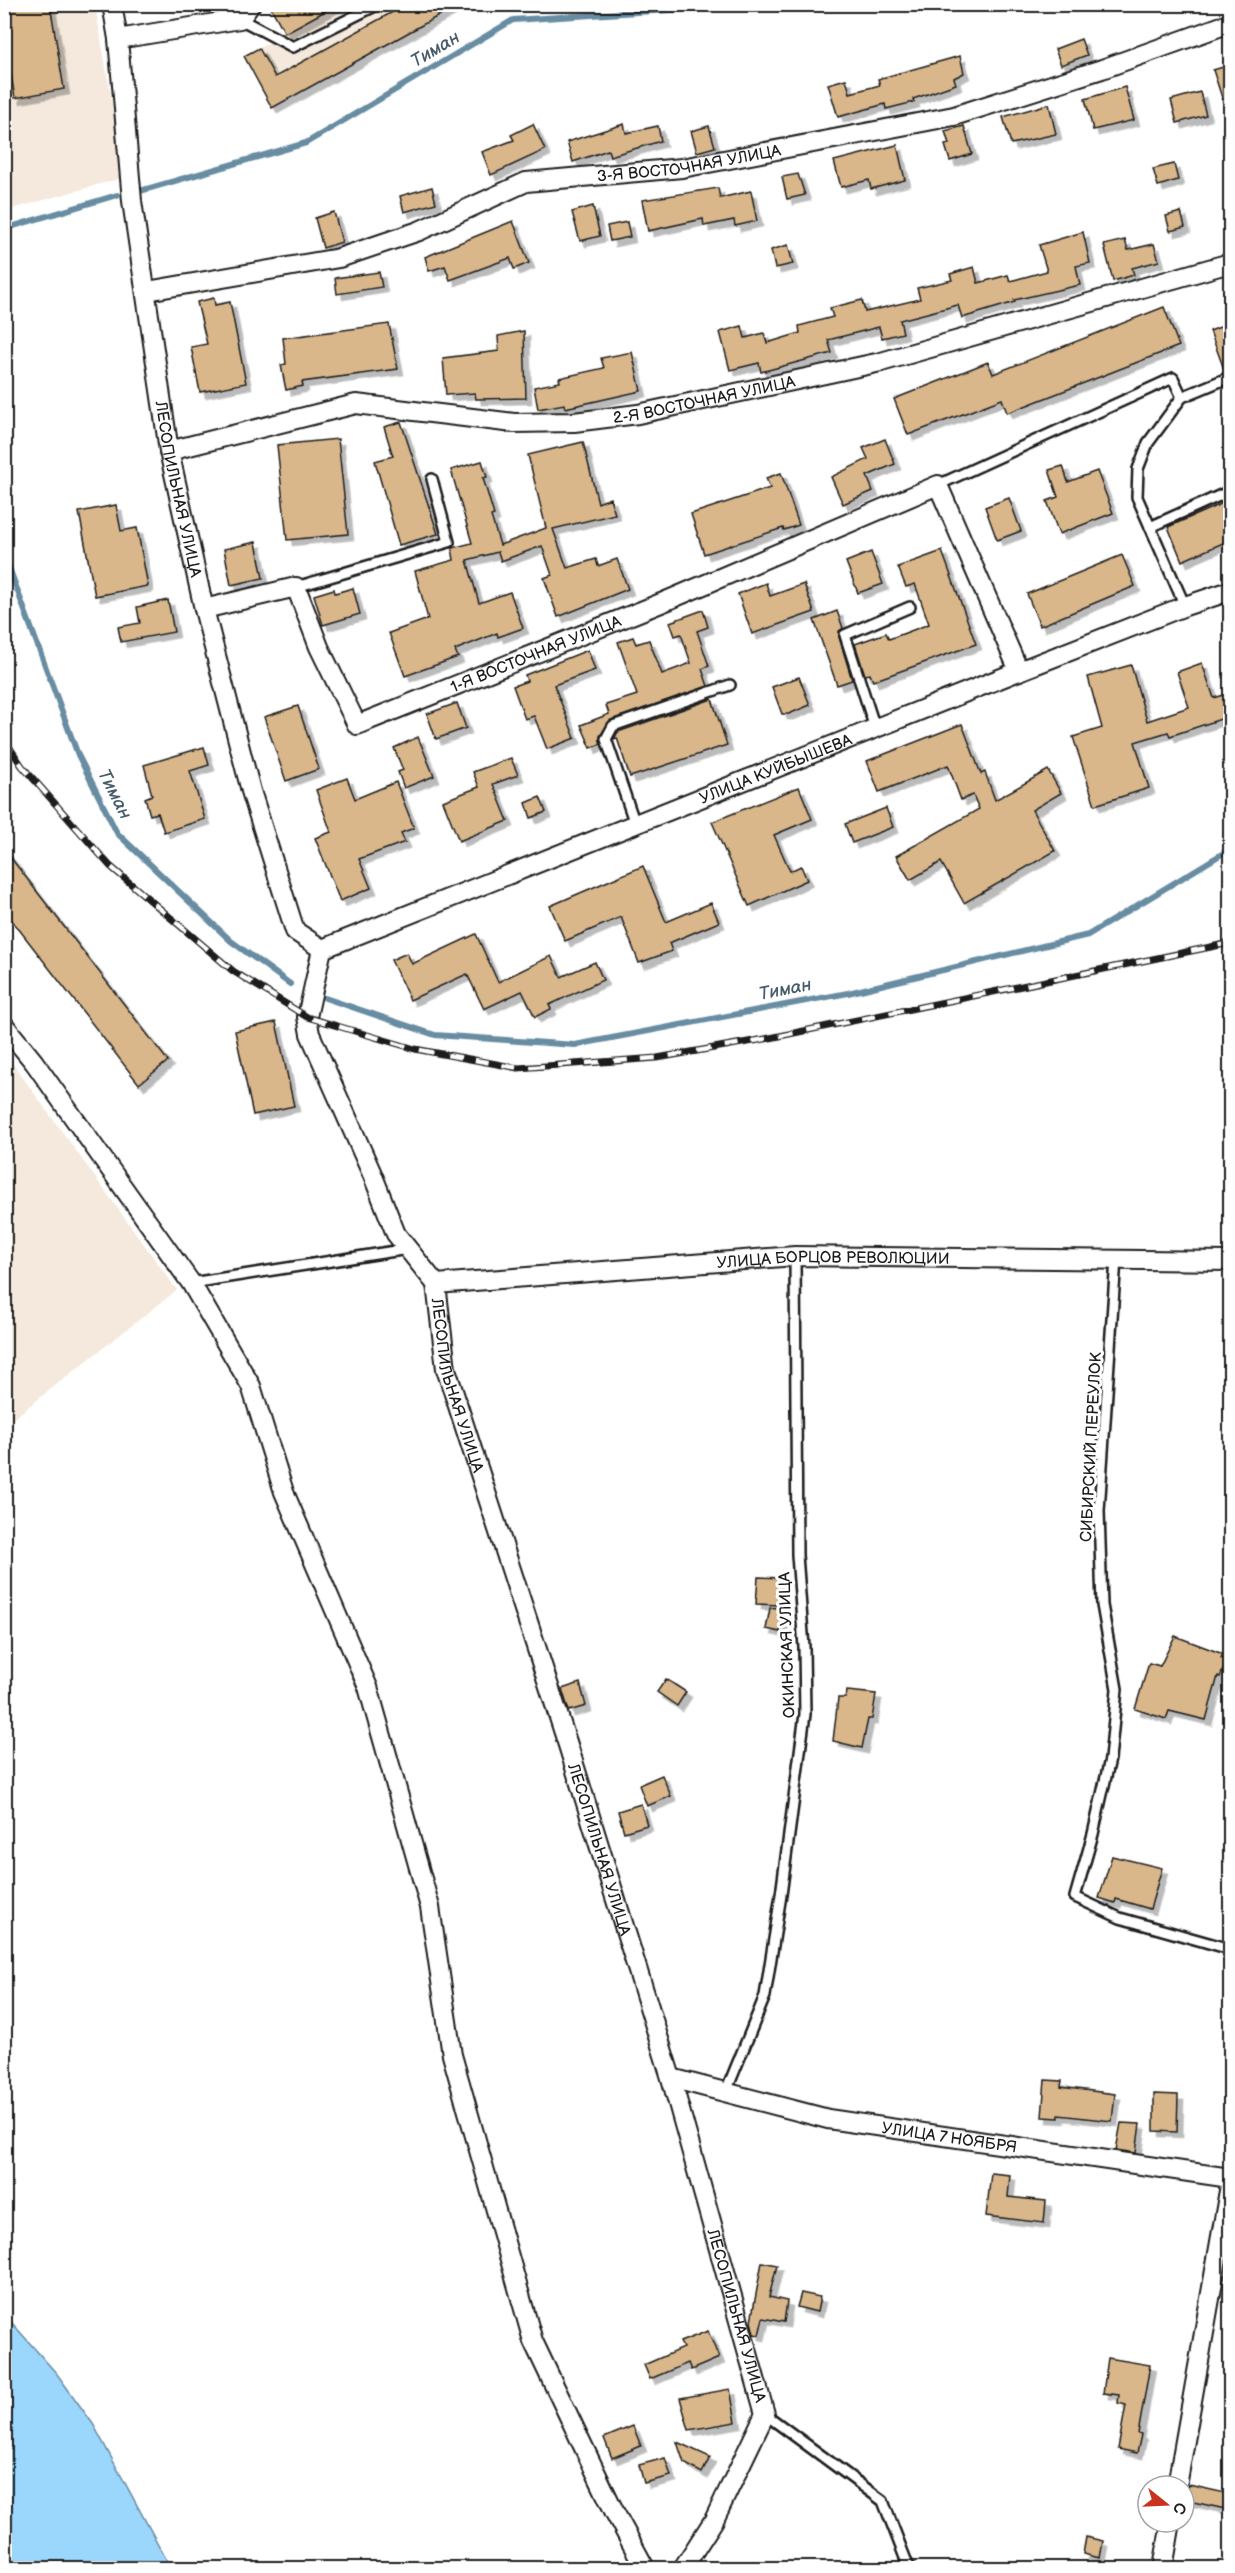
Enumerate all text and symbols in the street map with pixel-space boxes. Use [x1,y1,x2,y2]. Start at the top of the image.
water label: Тиман [407,27,463,72]
street label: 3-Я ВОСТОЧНАЯ УЛИЦА [596,141,783,187]
street label: 2-Я ВОСТОЧНАЯ УЛИЦА [612,373,797,428]
street label: ЛЕСОПИЛЬНАЯ УЛИЦА [151,399,205,579]
street label: 1-Я ВОСТОЧНАЯ УЛИЦА [448,612,624,697]
street label: УЛИЦА КУЙБЫШЕВА [697,731,855,809]
water label: Тиман [93,766,136,823]
water label: Тиман [757,974,813,1005]
street label: УЛИЦА БОРЦОВ РЕВОЛЮЦИИ [716,1248,950,1273]
street label: ЛЕСОПИЛЬНАЯ УЛИЦА [427,1296,487,1475]
street label: СИБИРСКИЙ ПЕРЕУЛОК [1077,1351,1106,1543]
street label: ОКИНСКАЯ УЛИЦА [775,1571,800,1718]
street label: ЛЕСОПИЛЬНАЯ УЛИЦА [563,1760,634,1938]
street label: УЛИЦА 7 НОЯБРЯ [880,2119,1018,2158]
street label: ЛЕСОПИЛЬНАЯ УЛИЦА [702,2226,769,2405]
north arrow [1136,2474,1196,2534]
text: С [1168,2500,1190,2516]

